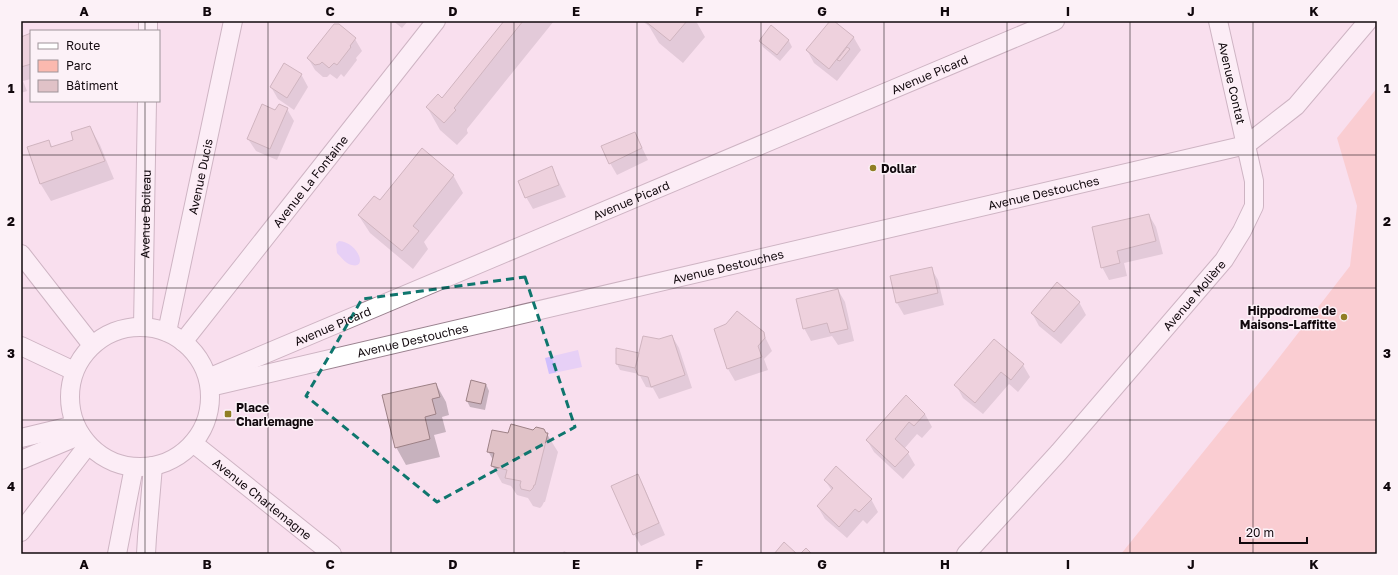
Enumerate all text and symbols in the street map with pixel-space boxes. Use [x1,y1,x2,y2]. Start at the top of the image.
text: A [79,3,89,19]
text: B [202,3,212,19]
text: C [325,3,335,19]
text: D [448,3,458,19]
text: E [572,3,580,19]
text: F [695,3,703,19]
text: G [817,3,827,19]
text: H [940,3,950,19]
text: I [1066,3,1070,19]
text: J [1187,3,1195,19]
text: K [1309,3,1319,19]
legend [30,30,160,102]
text: Route [66,38,100,53]
street label: Avenue Contat [1215,40,1249,126]
street label: Avenue Picard [889,51,970,97]
text: Parc [66,58,92,73]
text: Bâtiment [66,78,119,93]
text: 1 [8,80,15,96]
text: 1 [1384,80,1391,96]
street label: Avenue La Fontaine [269,132,351,230]
street label: Avenue Ducis [185,137,215,216]
place label: Dollar [881,161,917,176]
marker: Dollar [868,163,878,173]
street label: Avenue Boileau [137,170,153,258]
street label: Avenue Destouches [986,172,1101,213]
street label: Avenue Picard [590,177,672,223]
text: 2 [7,213,15,229]
text: 2 [1383,213,1391,229]
street label: Avenue Destouches [671,246,785,286]
street label: Avenue Molière [1159,257,1228,333]
street label: Avenue Picard [292,303,373,348]
place label: Hippodrome de Maisons-Laffitte [1240,303,1336,332]
marker: Hippodrome de Maisons-Laffitte [1339,312,1349,322]
street label: Avenue Destouches [355,319,470,360]
text: 3 [7,345,15,361]
text: 3 [1383,345,1391,361]
place label: Place Charlemagne [236,400,314,429]
marker: Place Charlemagne [223,409,233,419]
street label: Avenue Charlemagne [210,455,315,543]
text: 4 [7,478,15,494]
text: 4 [1383,478,1391,494]
scale bar [1240,519,1307,545]
text: 20 m [1246,525,1274,540]
text: A [79,556,89,572]
text: B [202,556,212,572]
text: C [325,556,335,572]
text: D [448,556,458,572]
text: E [572,556,580,572]
text: F [695,556,703,572]
text: G [817,556,827,572]
text: H [940,556,950,572]
text: I [1066,556,1070,572]
text: J [1187,556,1195,572]
text: K [1309,556,1319,572]

